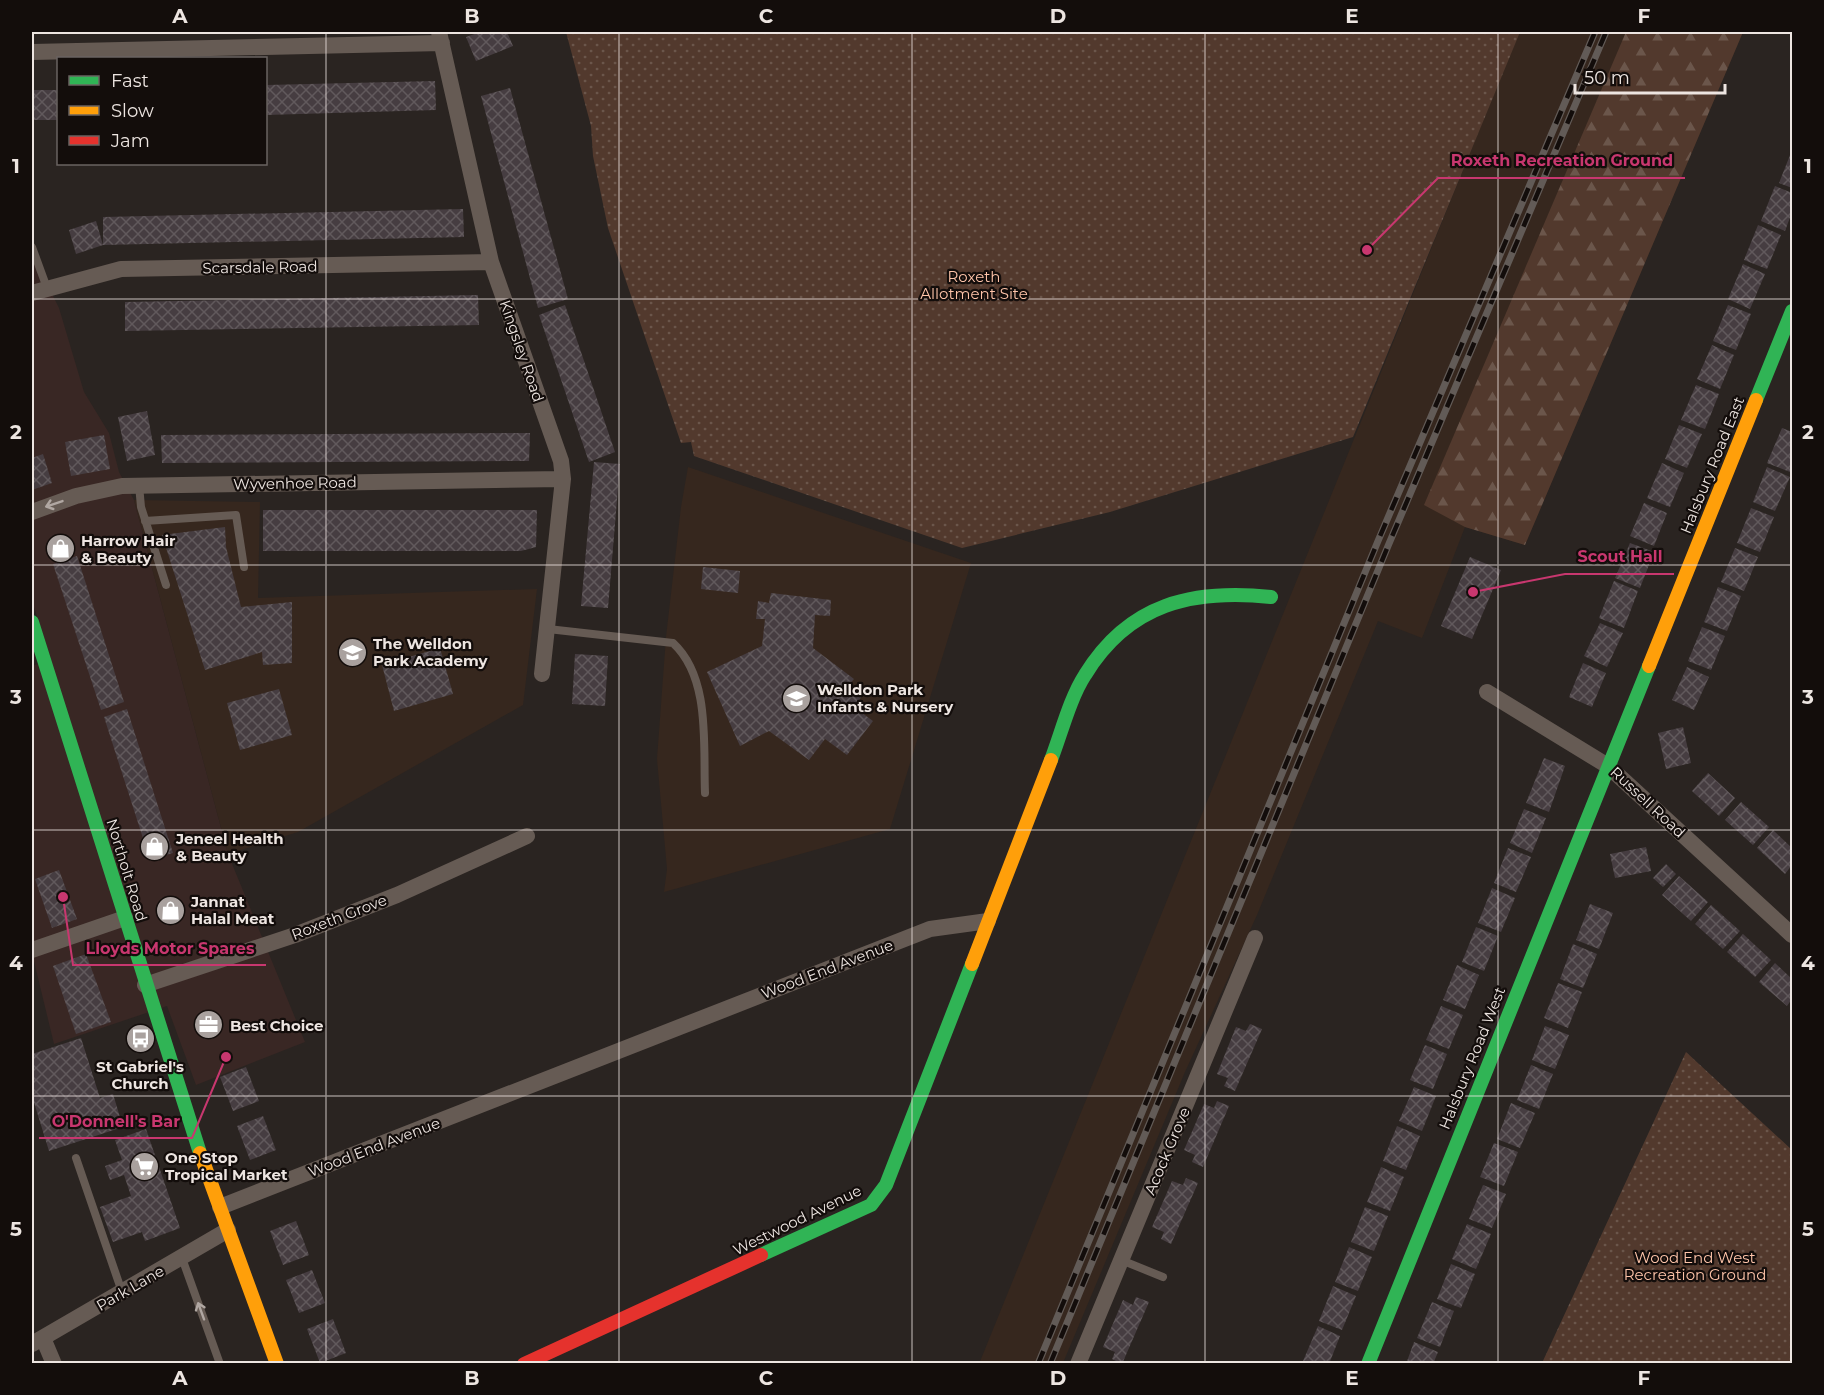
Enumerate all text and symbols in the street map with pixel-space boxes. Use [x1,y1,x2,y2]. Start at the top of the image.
text: A [171,4,188,28]
text: B [464,4,480,28]
text: C [759,4,774,28]
text: D [1050,4,1066,28]
text: E [1345,4,1359,28]
text: F [1638,4,1651,28]
legend [57,57,267,165]
scale bar [1575,57,1725,95]
text: 50 m [1584,67,1630,89]
text: Fast [111,70,149,92]
text: Slow [111,100,154,122]
text: Jam [110,130,150,152]
callout: Roxeth Recreation Ground [1438,144,1685,178]
text: Roxeth Recreation Ground [1451,151,1673,170]
text: 1 [12,154,20,178]
text: 1 [1804,154,1812,178]
street label: Scarsdale Road [202,256,318,278]
park label: Roxeth Allotment Site [920,267,1028,303]
street label: Kingsley Road [496,297,548,405]
street label: Halsbury Road East [1676,394,1748,536]
text: 2 [10,420,22,444]
text: 2 [1802,420,1814,444]
street label: Wyvenhoe Road [233,472,357,494]
one-way arrow [45,499,64,510]
place label: Harrow Hair & Beauty [81,531,176,567]
shop icon: Harrow Hair & Beauty [44,533,76,565]
callout: Scout Hall [1565,540,1674,574]
text: Scout Hall [1578,547,1662,566]
place label: The Welldon Park Academy [373,634,489,670]
school or university icon: The Welldon Park Academy [336,636,368,668]
place label: Welldon Park Infants & Nursery [817,680,954,716]
school or university icon: Welldon Park Infants & Nursery [780,682,812,714]
text: 3 [9,685,22,709]
text: 3 [1801,685,1814,709]
street label: Russell Road [1606,762,1690,842]
street label: Northolt Road [102,816,152,924]
place label: Jeneel Health & Beauty [175,829,284,865]
shop icon: Jeneel Health & Beauty [139,831,171,863]
street label: Roxeth Grove [289,890,389,944]
place label: Jannat Halal Meat [190,892,275,928]
shop icon: Jannat Halal Meat [154,894,186,926]
callout: Lloyds Motor Spares [73,931,266,965]
street label: Wood End Avenue [758,935,896,1003]
text: Lloyds Motor Spares [86,939,255,958]
text: 4 [9,951,23,975]
text: 4 [1801,951,1815,975]
street label: Halsbury Road West [1435,984,1509,1132]
office icon: Best Choice [193,1009,225,1041]
place label: Best Choice [230,1016,324,1035]
bus stop icon: St Gabriel's Church [124,1023,156,1055]
place label: St Gabriel's Church [96,1057,184,1093]
callout: O'Donnell's Bar [39,1104,192,1138]
street label: Acock Grove [1140,1104,1194,1198]
text: O'Donnell's Bar [52,1112,180,1131]
street label: Wood End Avenue [305,1113,443,1181]
place label: One Stop Tropical Market [165,1148,288,1184]
supermarket icon: One Stop Tropical Market [128,1150,160,1182]
street label: Westwood Avenue [730,1181,864,1259]
text: 5 [10,1217,22,1241]
text: 5 [1802,1217,1814,1241]
park label: Wood End West Recreation Ground [1624,1248,1766,1284]
street label: Park Lane [93,1261,167,1315]
one-way arrow [195,1302,206,1321]
text: A [171,1366,188,1390]
text: B [464,1366,480,1390]
text: C [759,1366,774,1390]
text: D [1050,1366,1066,1390]
text: E [1345,1366,1359,1390]
text: F [1638,1366,1651,1390]

